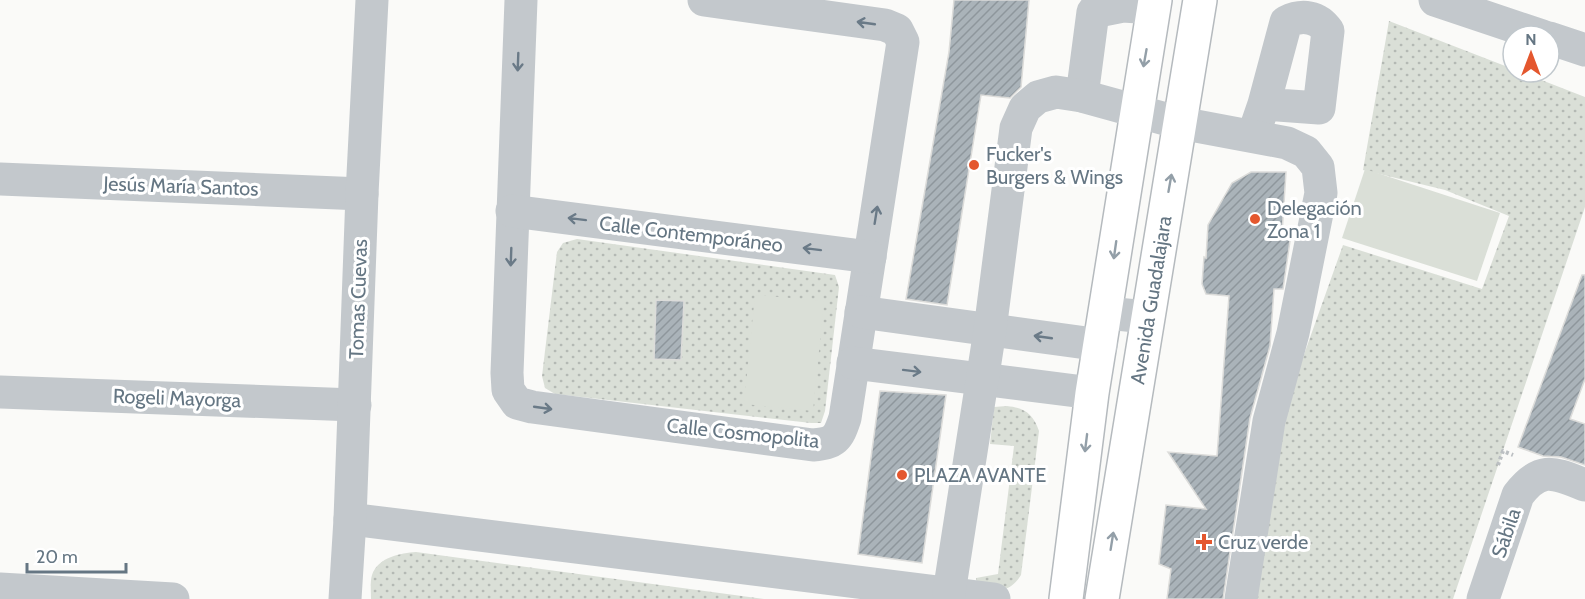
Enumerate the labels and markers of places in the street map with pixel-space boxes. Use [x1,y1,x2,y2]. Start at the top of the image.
place label: Fucker's Burgers & Wings [986,142,1123,189]
marker: Fucker's Burgers & Wings [967,158,981,172]
place label: Delegación Zona 1 [1267,196,1362,243]
marker: Delegación Zona 1 [1248,212,1262,226]
place label: PLAZA AVANTE [914,463,1046,487]
marker: PLAZA AVANTE [895,468,909,482]
place label: Cruz verde [1218,530,1308,554]
marker: Cruz verde [1195,533,1213,551]

